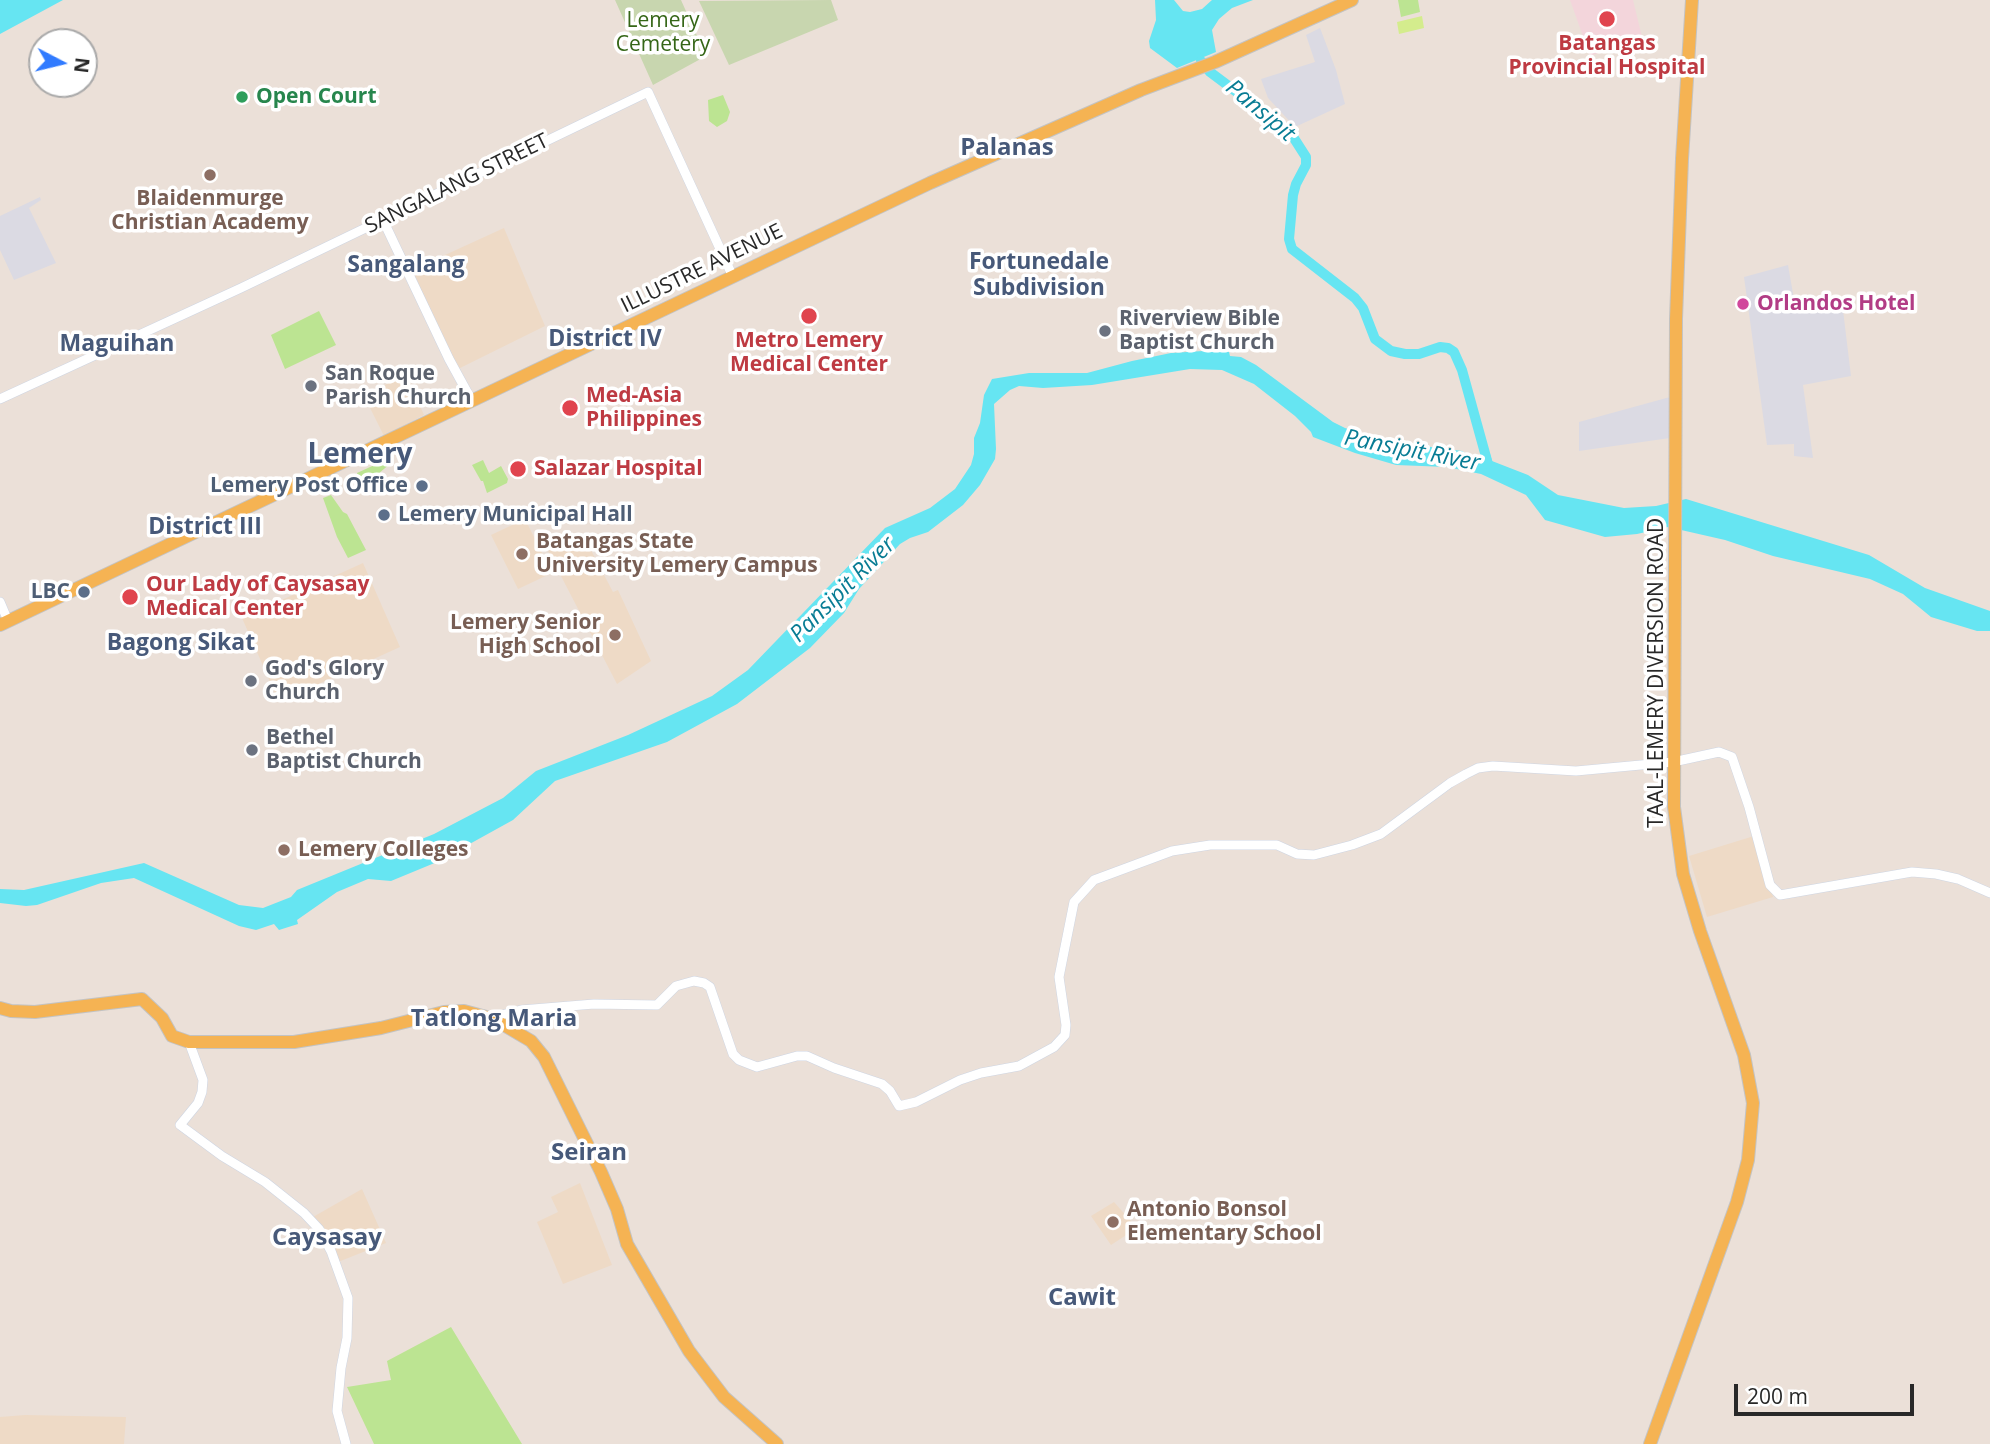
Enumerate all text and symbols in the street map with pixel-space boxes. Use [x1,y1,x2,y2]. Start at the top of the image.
park label: Lemery Cemetery [616,8,710,58]
marker: Batangas Provincial Hospital [1597,9,1617,29]
north arrow [28,28,98,98]
place label: Batangas Provincial Hospital [1508,31,1706,81]
text: N [68,56,96,75]
water label: Pansipit [1220,74,1300,148]
place label: Open Court [256,84,377,110]
marker: Open Court [234,89,250,105]
street label: SANGALANG STREET [361,129,553,239]
district label: Palanas [960,134,1054,162]
marker: Blaidenmurge Christian Academy [202,167,218,183]
place label: Blaidenmurge Christian Academy [111,186,309,236]
street label: ILLUSTRE AVENUE [617,219,787,319]
district label: Fortunedale Subdivision [969,248,1109,302]
district label: Sangalang [347,251,465,279]
place label: Orlandos Hotel [1757,291,1915,317]
marker: Orlandos Hotel [1735,296,1751,312]
marker: Metro Lemery Medical Center [799,306,819,326]
place label: Riverview Bible Baptist Church [1119,306,1280,356]
marker: Riverview Bible Baptist Church [1097,323,1113,339]
district label: District IV [548,325,662,353]
place label: Metro Lemery Medical Center [730,328,888,378]
district label: Maguihan [60,330,174,358]
place label: San Roque Parish Church [325,361,472,411]
marker: San Roque Parish Church [303,378,319,394]
place label: Med-Asia Philippines [586,383,702,433]
marker: Med-Asia Philippines [560,398,580,418]
water label: Pansipit River [1342,424,1482,478]
district label: Lemery [307,438,413,472]
place label: Salazar Hospital [534,456,703,482]
marker: Salazar Hospital [508,459,528,479]
place label: Lemery Post Office [210,473,408,499]
marker: Lemery Post Office [414,478,430,494]
place label: Lemery Municipal Hall [398,502,633,528]
marker: Lemery Municipal Hall [376,507,392,523]
district label: District III [148,513,262,541]
street label: TAAL-LEMERY DIVERSION ROAD [1644,518,1670,828]
place label: Batangas State University Lemery Campus [536,529,818,579]
water label: Pansipit River [785,532,901,648]
marker: Batangas State University Lemery Campus [514,546,530,562]
place label: Our Lady of Caysasay Medical Center [146,572,370,622]
place label: LBC [31,579,70,605]
marker: LBC [76,584,92,600]
marker: Our Lady of Caysasay Medical Center [120,587,140,607]
place label: Lemery Senior High School [450,610,601,660]
marker: Lemery Senior High School [607,627,623,643]
district label: Bagong Sikat [107,629,255,657]
place label: God's Glory Church [265,656,384,706]
marker: God's Glory Church [243,673,259,689]
place label: Bethel Baptist Church [266,725,422,775]
marker: Bethel Baptist Church [244,742,260,758]
place label: Lemery Colleges [298,837,469,863]
marker: Lemery Colleges [276,842,292,858]
district label: Tatlong Maria [411,1005,577,1033]
district label: Seiran [551,1139,627,1167]
place label: Antonio Bonsol Elementary School [1127,1197,1322,1247]
marker: Antonio Bonsol Elementary School [1105,1214,1121,1230]
district label: Caysasay [272,1224,382,1252]
district label: Cawit [1048,1284,1116,1312]
scale bar [1738,1370,1918,1414]
text: 200 m [1747,1382,1808,1410]

